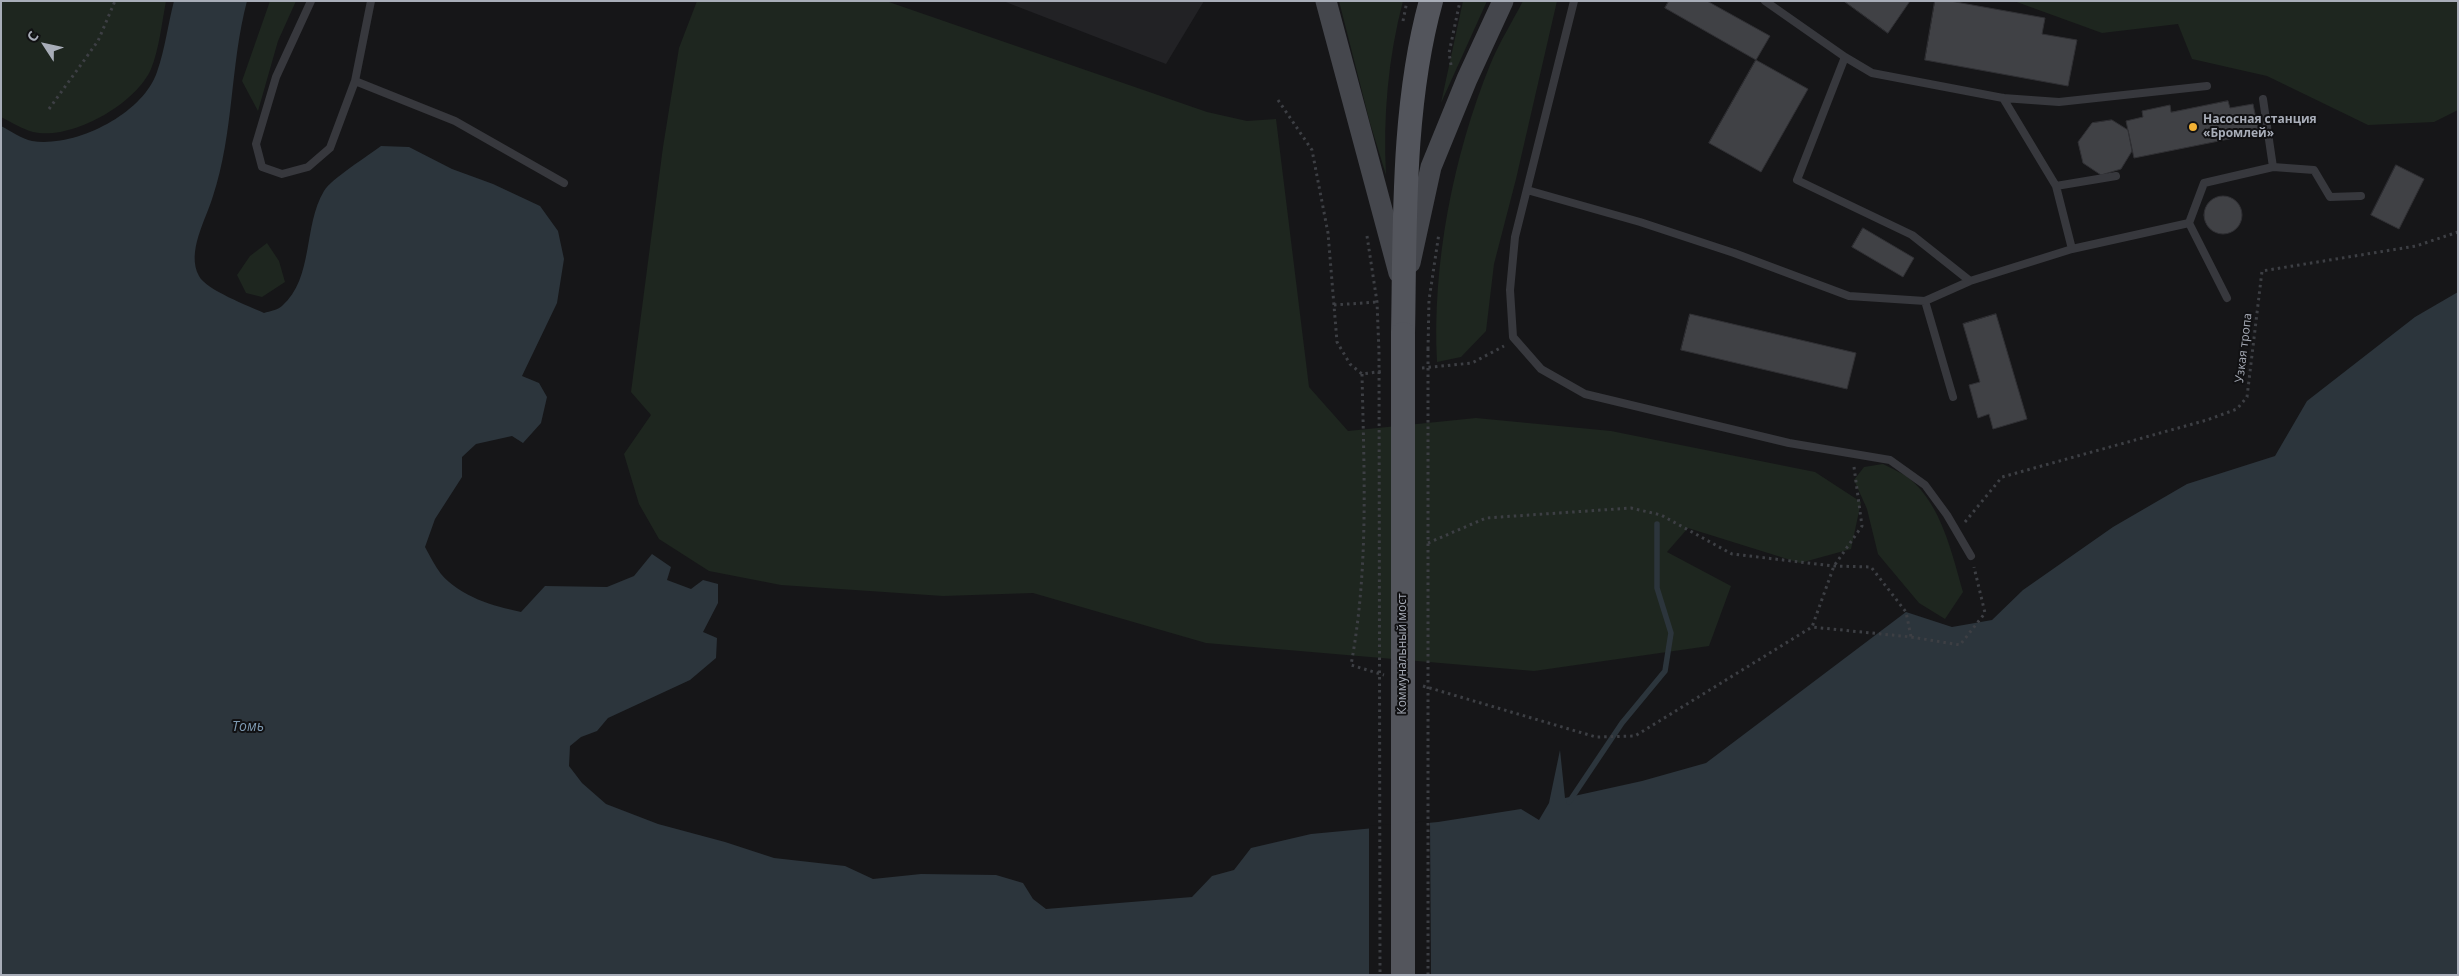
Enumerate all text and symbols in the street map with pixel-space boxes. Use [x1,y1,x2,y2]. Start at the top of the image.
north arrow [20,20,70,70]
text: С [22,27,43,45]
place label: Насосная станция «Бромлей» [2203,113,2317,141]
marker: Насосная станция «Бромлей» [2187,121,2199,133]
street label: Узкая тропа [2233,312,2255,384]
street label: Коммунальный мост [1396,593,1410,715]
water label: Томь [232,719,264,735]

